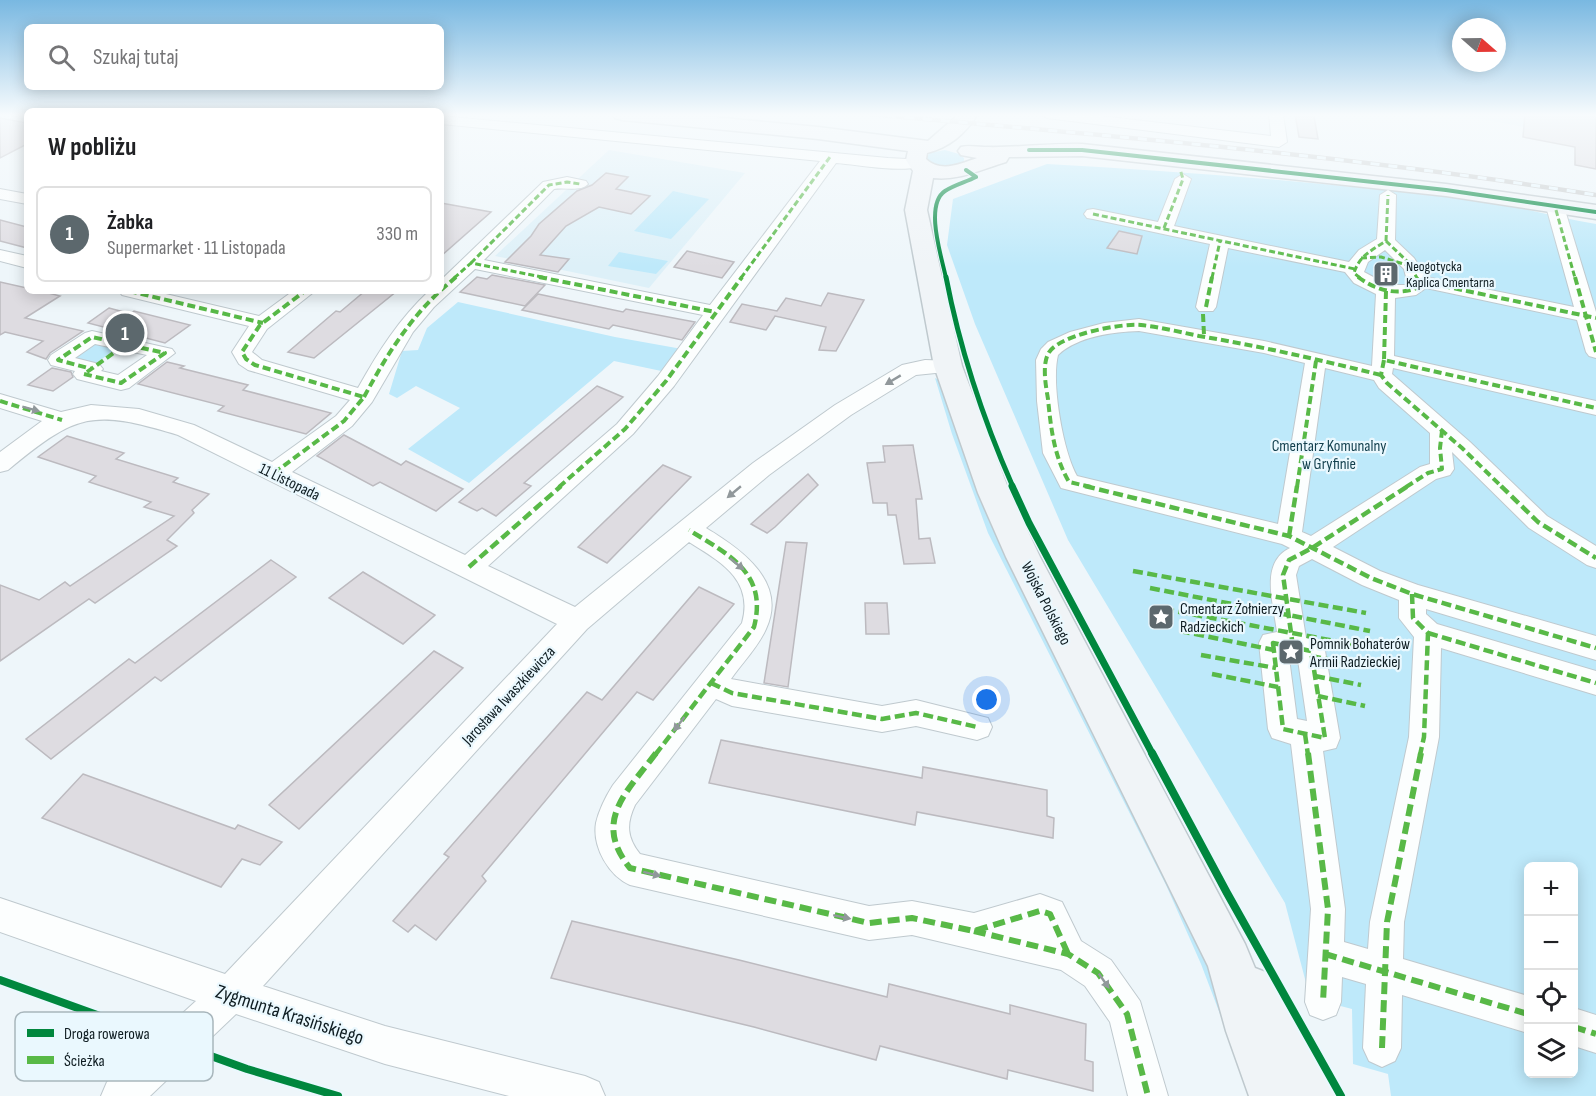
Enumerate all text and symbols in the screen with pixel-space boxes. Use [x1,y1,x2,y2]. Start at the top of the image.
north arrow [1452,18,1506,72]
search box [24,24,444,90]
icon: search [45,41,78,74]
text: Szukaj tutaj [93,44,179,71]
text: W pobliżu [48,132,136,163]
text: Żabka [107,209,153,236]
text: 1 [66,222,73,246]
text: 330 m [376,222,418,246]
text: Supermarket · 11 Listopada [107,236,286,260]
place label: Neogotycka Kaplica Cmentarna [1406,258,1494,291]
building icon: Neogotycka Kaplica Cmentarna [1371,259,1401,289]
pin: 1 [106,310,144,356]
one-way arrow [885,375,901,386]
one-way arrow [22,405,40,415]
park label: Cmentarz Komunalny w Gryfinie [1272,437,1386,474]
street label: 11 Listopada [256,459,323,505]
one-way arrow [726,486,742,499]
one-way arrow [729,557,744,570]
street label: Wojska Polskiego [1017,559,1075,648]
place label: Cmentarz Żołnierzy Radzieckich [1180,600,1284,637]
place icon: Cmentarz Żołnierzy Radzieckich [1146,602,1176,632]
place label: Pomnik Bohaterów Armii Radzieckiej [1309,635,1410,672]
place icon: Pomnik Bohaterów Armii Radzieckiej [1276,637,1306,667]
street label: Jarosława Iwaszkiewicza [458,643,560,750]
your location [972,685,1001,714]
one-way arrow [674,716,686,731]
map controls [1524,862,1578,1078]
button: + [1524,862,1578,916]
one-way arrow [643,870,661,879]
one-way arrow [833,913,852,922]
button: − [1524,916,1578,970]
button: locate [1524,970,1578,1024]
one-way arrow [1098,973,1110,989]
street label: Zygmunta Krasińskiego [213,980,367,1050]
legend [15,1012,213,1081]
button: layers [1524,1024,1578,1078]
text: Droga rowerowa [64,1025,150,1044]
text: Ścieżka [64,1052,105,1071]

